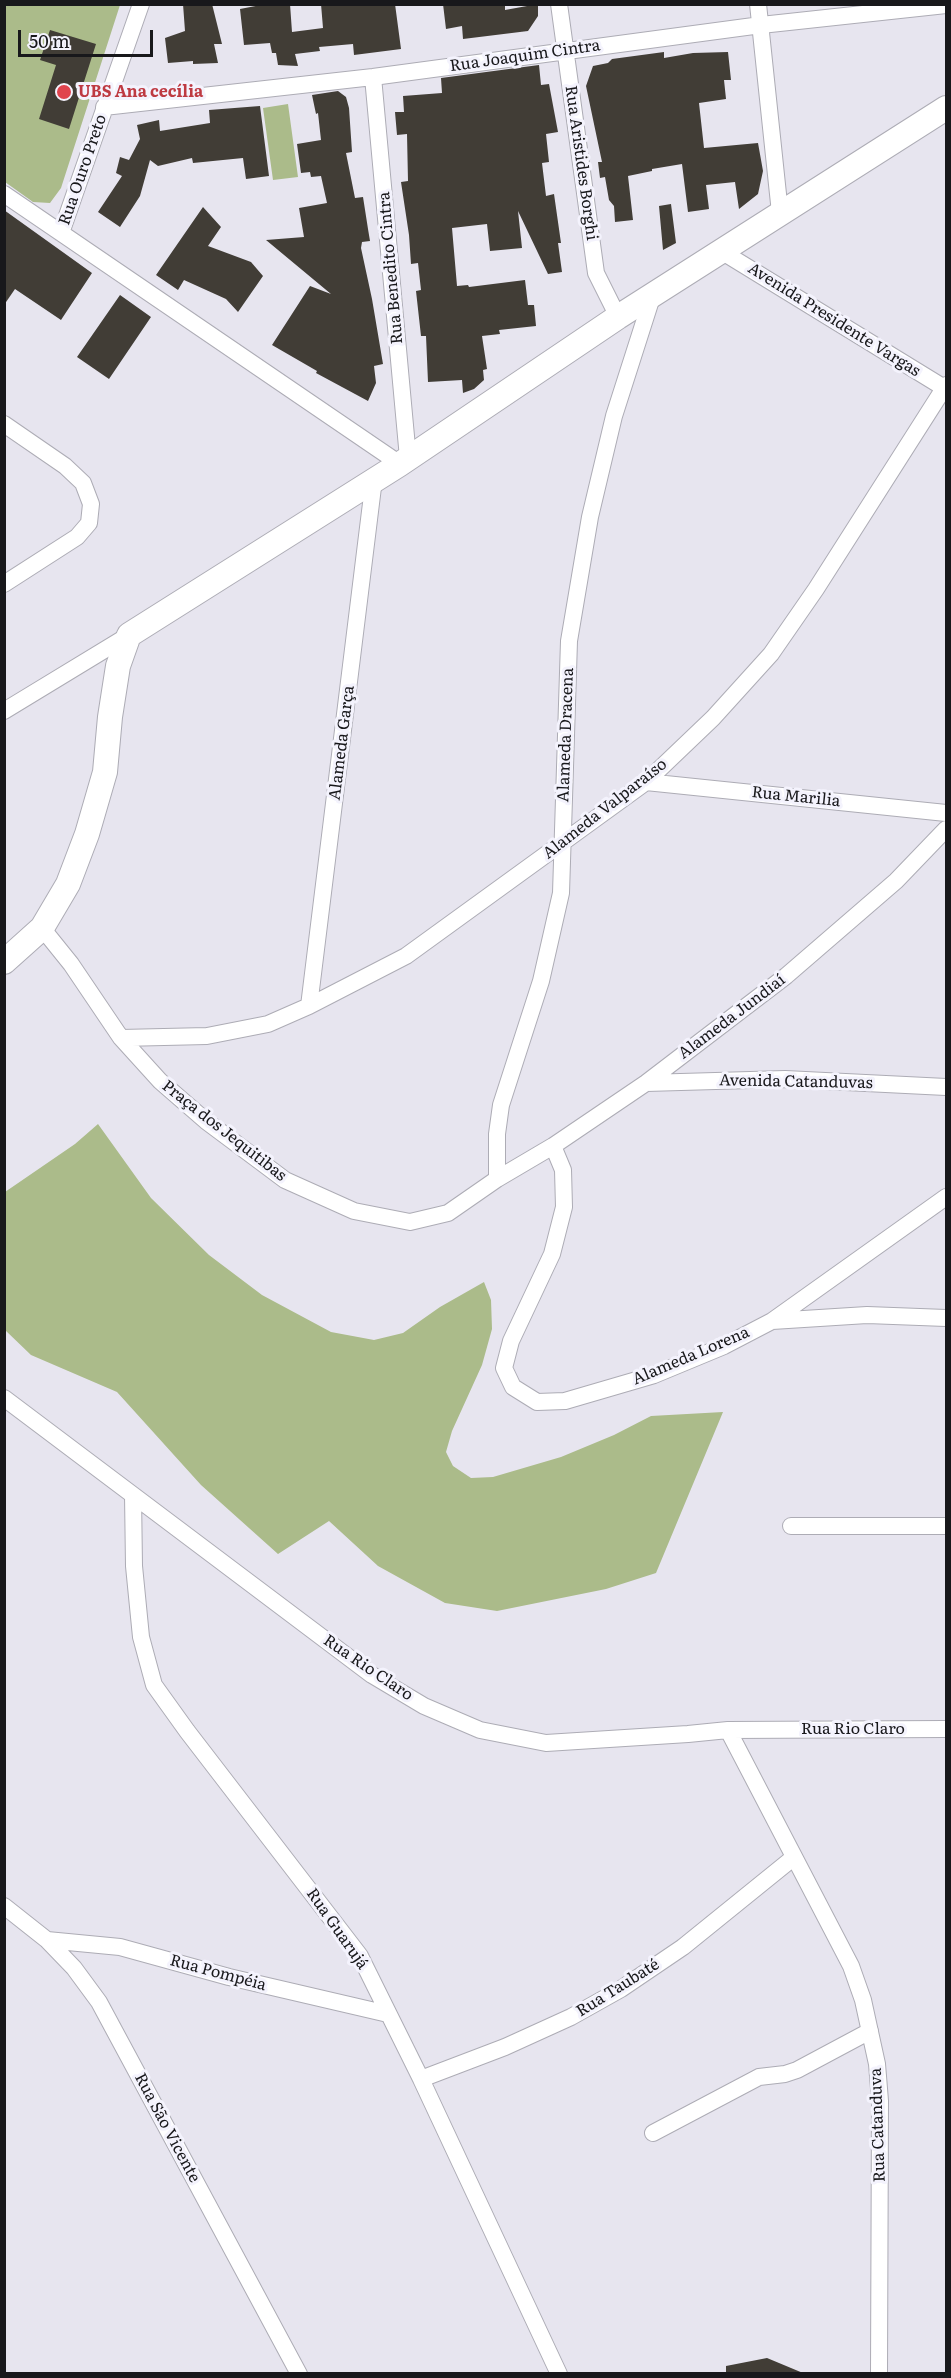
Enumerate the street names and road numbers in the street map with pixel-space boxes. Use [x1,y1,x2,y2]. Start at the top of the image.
street label: Rua Joaquim Cintra [449,36,601,76]
street label: Rua Aristides Borghi [561,84,601,242]
street label: Rua Ouro Preto [55,112,111,228]
street label: Rua Benedito Cintra [375,191,407,345]
street label: Avenida Presidente Vargas [744,259,924,381]
street label: Alameda Dracena [554,667,578,803]
street label: Alameda Garça [325,685,359,801]
street label: Alameda Valparaíso [539,755,671,863]
street label: Rua Marilia [751,783,841,811]
street label: Alameda Jundiaí [675,970,789,1064]
street label: Avenida Catanduvas [719,1071,873,1093]
street label: Praça dos Jequitibas [158,1076,290,1186]
street label: Alameda Lorena [630,1323,752,1389]
street label: Rua Rio Claro [320,1631,416,1705]
street label: Rua Rio Claro [801,1719,905,1739]
street label: Rua Guarujá [302,1885,372,1973]
street label: Rua Pompéia [168,1951,268,1995]
street label: Rua Taubaté [573,1955,663,2021]
street label: Rua Catanduva [866,2068,890,2182]
street label: Rua São Vicente [130,2070,204,2186]

